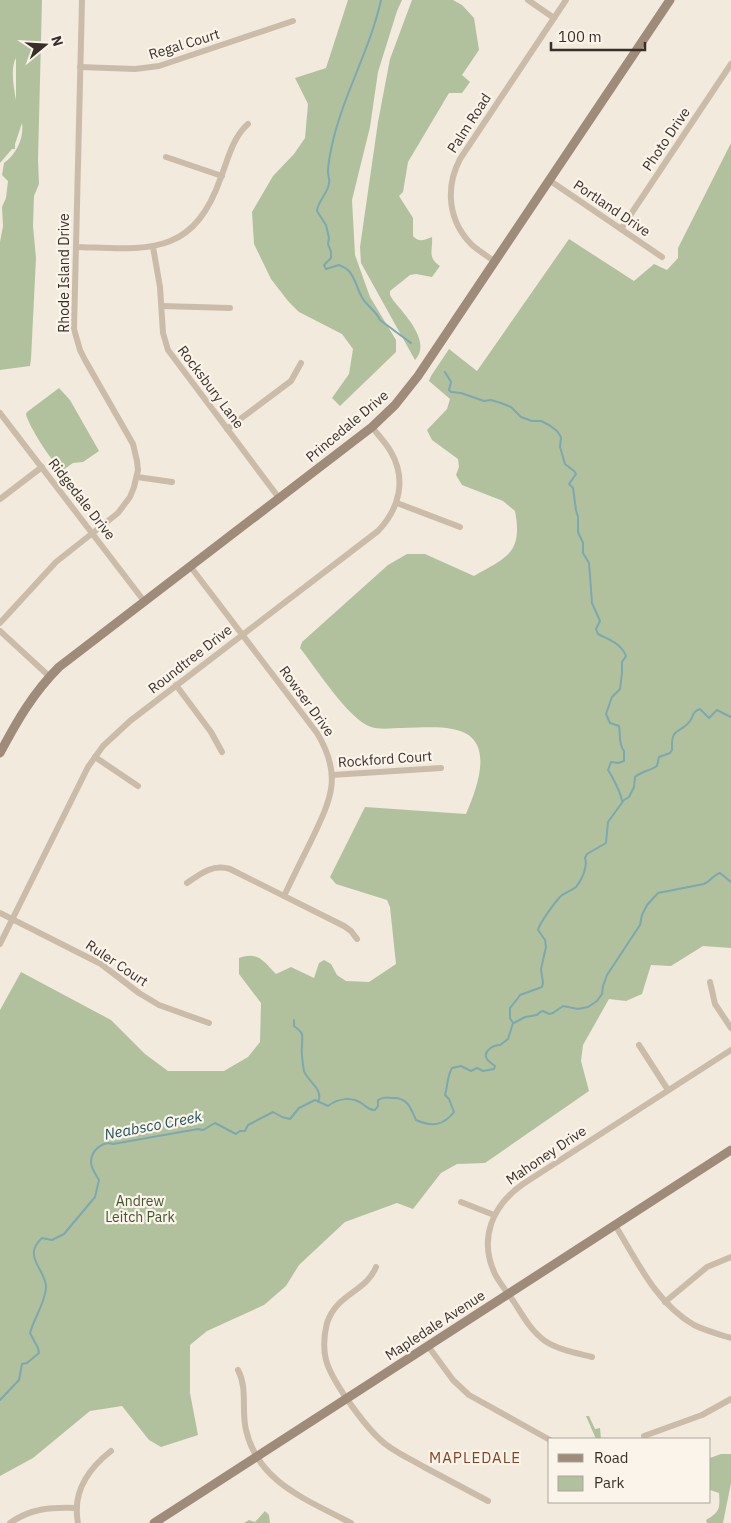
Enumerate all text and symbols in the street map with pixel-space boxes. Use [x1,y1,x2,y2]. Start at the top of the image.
north arrow [20,20,70,70]
scale bar [551,20,645,52]
street label: Regal Court [146,25,222,63]
text: 100 m [558,27,602,46]
text: N [47,33,67,49]
street label: Palm Road [443,90,495,156]
street label: Photo Drive [638,104,694,174]
street label: Portland Drive [570,176,654,241]
street label: Rhode Island Drive [55,213,73,333]
street label: Rocksbury Lane [174,342,248,432]
street label: Princedale Drive [302,386,392,466]
street label: Ridgedale Drive [45,455,120,544]
street label: Roundtree Drive [144,620,236,697]
street label: Rowser Drive [275,662,339,740]
street label: Rockford Court [337,747,433,771]
street label: Ruler Court [82,936,152,990]
water label: Neabsco Creek [103,1106,204,1144]
street label: Mahoney Drive [502,1121,590,1188]
park label: Andrew Leitch Park [105,1192,175,1226]
street label: Mapledale Avenue [382,1286,489,1364]
legend [548,1438,711,1503]
district label: MAPLEDALE [429,1448,521,1467]
text: Road [594,1448,629,1467]
text: Park [594,1473,624,1492]

